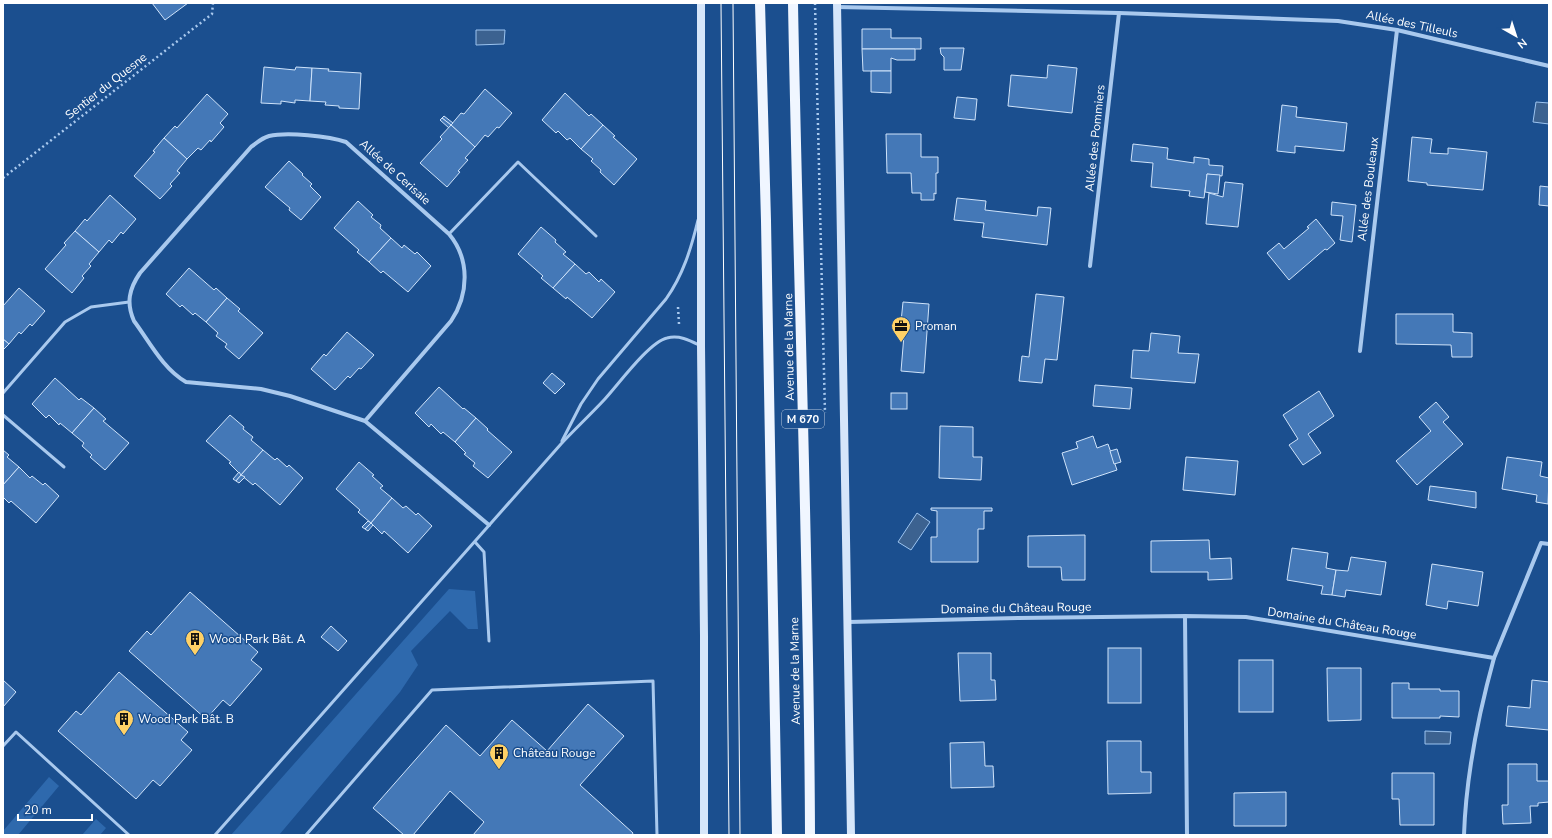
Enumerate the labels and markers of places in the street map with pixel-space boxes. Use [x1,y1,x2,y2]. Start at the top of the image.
office icon: Proman [890,315,912,343]
place label: Proman [915,318,957,334]
building icon: Wood Park Bât. A [184,628,206,656]
place label: Wood Park Bât. A [209,631,306,647]
building icon: Wood Park Bât. B [113,708,135,736]
place label: Wood Park Bât. B [138,711,234,727]
building icon: Château Rouge [488,742,510,770]
place label: Château Rouge [513,745,596,761]

